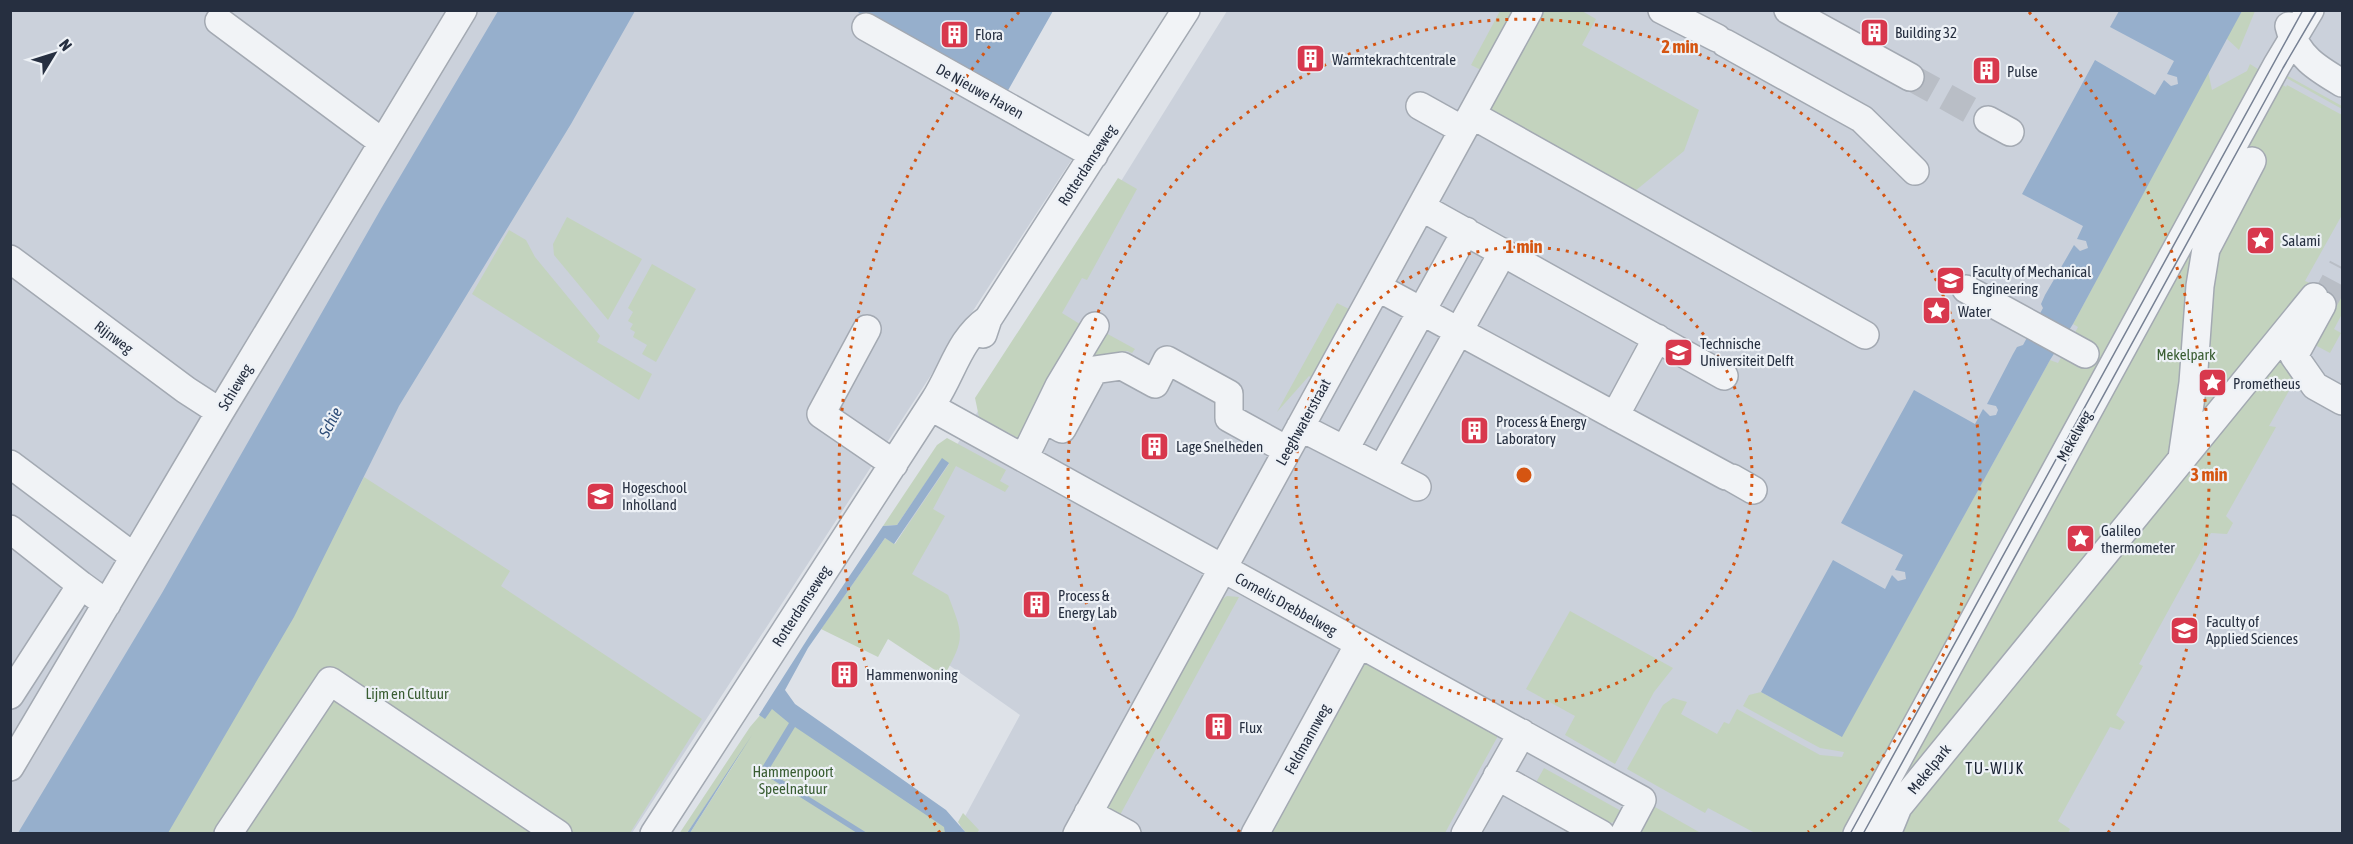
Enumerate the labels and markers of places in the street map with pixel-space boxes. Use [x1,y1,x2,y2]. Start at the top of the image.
building icon: Building 32 [1858,16,1890,48]
building icon: Flora [938,18,970,50]
place label: Building 32 [1895,24,1957,41]
place label: Flora [975,26,1003,43]
building icon: Warmtekrachtcentrale [1295,43,1327,75]
place label: Warmtekrachtcentrale [1332,51,1456,68]
building icon: Pulse [1970,55,2002,87]
place label: Pulse [2007,63,2038,80]
place icon: Salami [2245,224,2277,256]
place label: Salami [2282,232,2320,249]
place label: Faculty of Mechanical Engineering [1972,263,2091,297]
school or university icon: Faculty of Mechanical Engineering [1935,264,1967,296]
place icon: Water [1921,295,1953,327]
place label: Water [1958,303,1991,320]
place label: Technische Universiteit Delft [1700,335,1794,369]
school or university icon: Technische Universiteit Delft [1663,336,1695,368]
place icon: Prometheus [2196,367,2228,399]
place label: Prometheus [2233,375,2300,392]
place label: Process & Energy Laboratory [1496,413,1587,447]
building icon: Process & Energy Laboratory [1459,414,1491,446]
building icon: Lage Snelheden [1139,430,1171,462]
place label: Lage Snelheden [1176,438,1263,455]
centre of rings [1514,465,1534,485]
place label: Hogeschool Inholland [622,479,687,513]
school or university icon: Hogeschool Inholland [585,480,617,512]
place label: Galileo thermometer [2101,522,2175,556]
place icon: Galileo thermometer [2064,523,2096,555]
place label: Process & Energy Lab [1058,587,1117,621]
building icon: Process & Energy Lab [1021,588,1053,620]
place label: Faculty of Applied Sciences [2206,613,2298,647]
school or university icon: Faculty of Applied Sciences [2169,614,2201,646]
building icon: Hammenwoning [829,658,861,690]
place label: Hammenwoning [866,666,958,683]
building icon: Flux [1202,711,1234,743]
place label: Flux [1239,719,1262,736]

